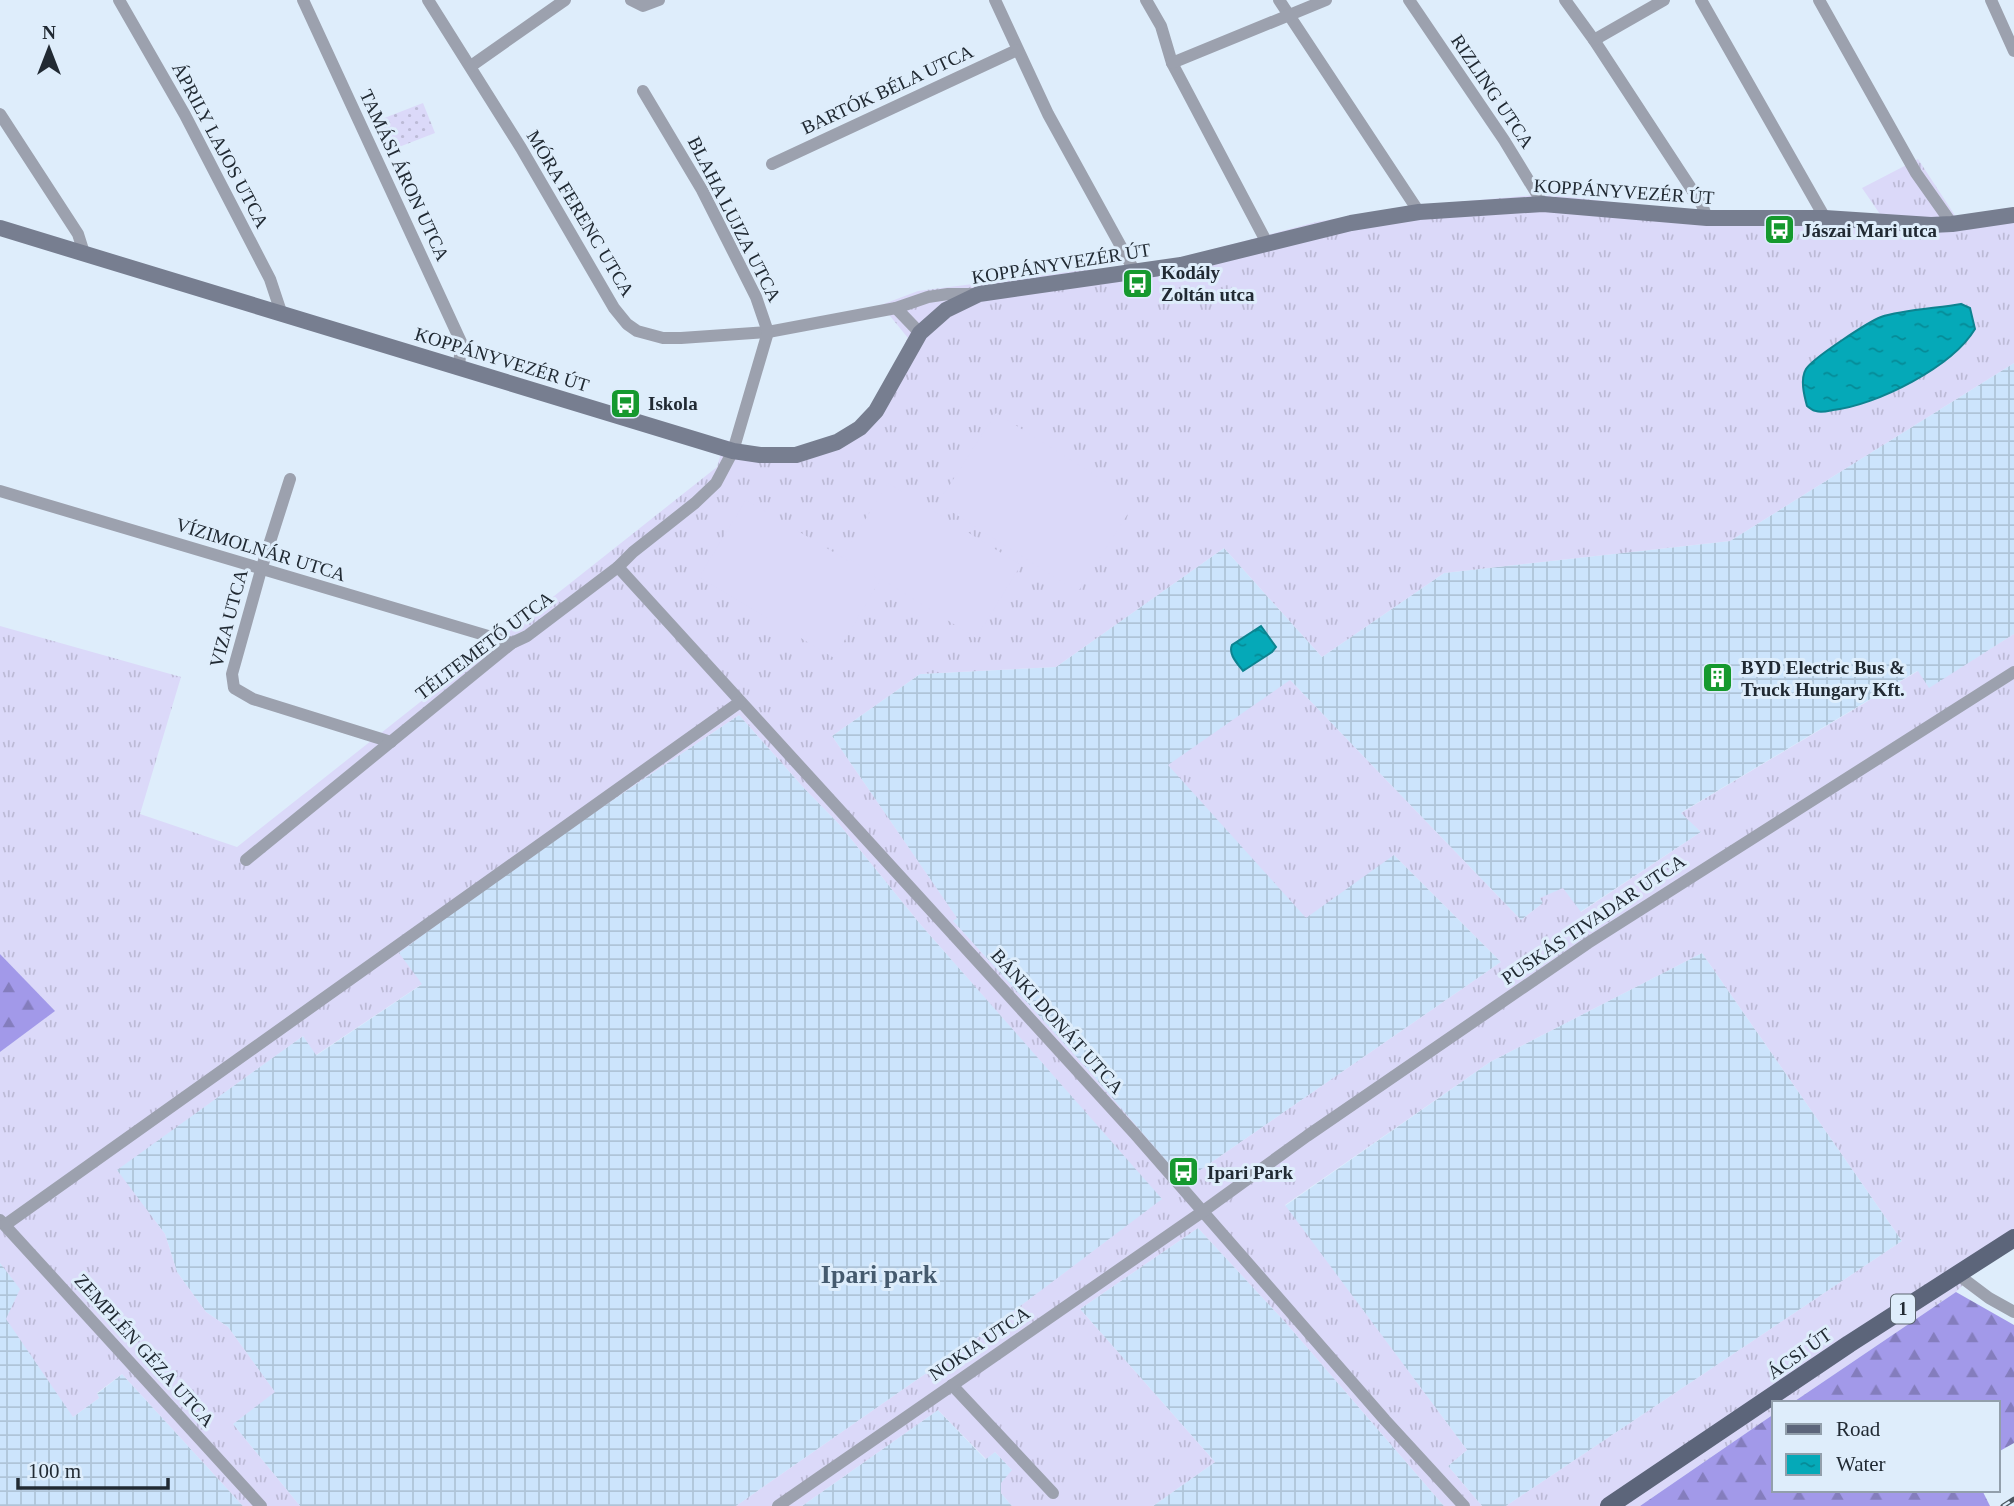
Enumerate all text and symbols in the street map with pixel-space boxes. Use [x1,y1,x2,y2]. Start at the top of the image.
north arrow [14,14,84,84]
text: N [42,22,56,43]
street label: RIZLING UTCA [1447,31,1538,152]
street label: BARTÓK BÉLA UTCA [798,40,977,138]
street label: ÁPRILY LAJOS UTCA [168,59,273,232]
street label: TAMÁSI ÁRON UTCA [356,86,454,264]
street label: MÓRA FERENC UTCA [523,126,639,300]
street label: BLAHA LUJZA UTCA [684,133,785,306]
street label: KOPPÁNYVEZÉR ÚT [1533,175,1715,208]
bus stop icon: Jászai Mari utca [1762,213,1796,247]
place label: Jászai Mari utca [1802,220,1938,241]
street label: KOPPÁNYVEZÉR ÚT [970,239,1153,288]
place label: Kodály Zoltán utca [1161,262,1255,305]
bus stop icon: Kodály Zoltán utca [1121,266,1155,300]
street label: KOPPÁNYVEZÉR ÚT [412,323,592,396]
bus stop icon: Iskola [608,386,642,420]
place label: Iskola [648,393,698,414]
street label: VÍZIMOLNÁR UTCA [173,514,349,585]
street label: VIZA UTCA [205,566,252,670]
street label: TÉLTEMETŐ UTCA [411,587,557,704]
place label: BYD Electric Bus & Truck Hungary Kft. [1741,657,1905,700]
building icon: BYD Electric Bus & Truck Hungary Kft. [1701,661,1735,695]
street label: PUSKÁS TIVADAR UTCA [1498,850,1689,989]
street label: BÁNKI DONÁT UTCA [987,945,1128,1098]
bus stop icon: Ipari Park [1167,1155,1201,1189]
place label: Ipari Park [1207,1162,1293,1183]
district label: Ipari park [821,1260,938,1289]
street label: ZEMPLÉN GÉZA UTCA [70,1270,219,1431]
road number: 1 [1891,1294,1915,1324]
street label: NOKIA UTCA [925,1302,1034,1385]
street label: ÁCSI ÚT [1763,1324,1836,1383]
legend [1772,1401,2000,1492]
text: Road [1836,1417,1881,1441]
scale bar [18,1446,168,1490]
text: Water [1836,1452,1886,1476]
text: 100 m [28,1459,81,1483]

